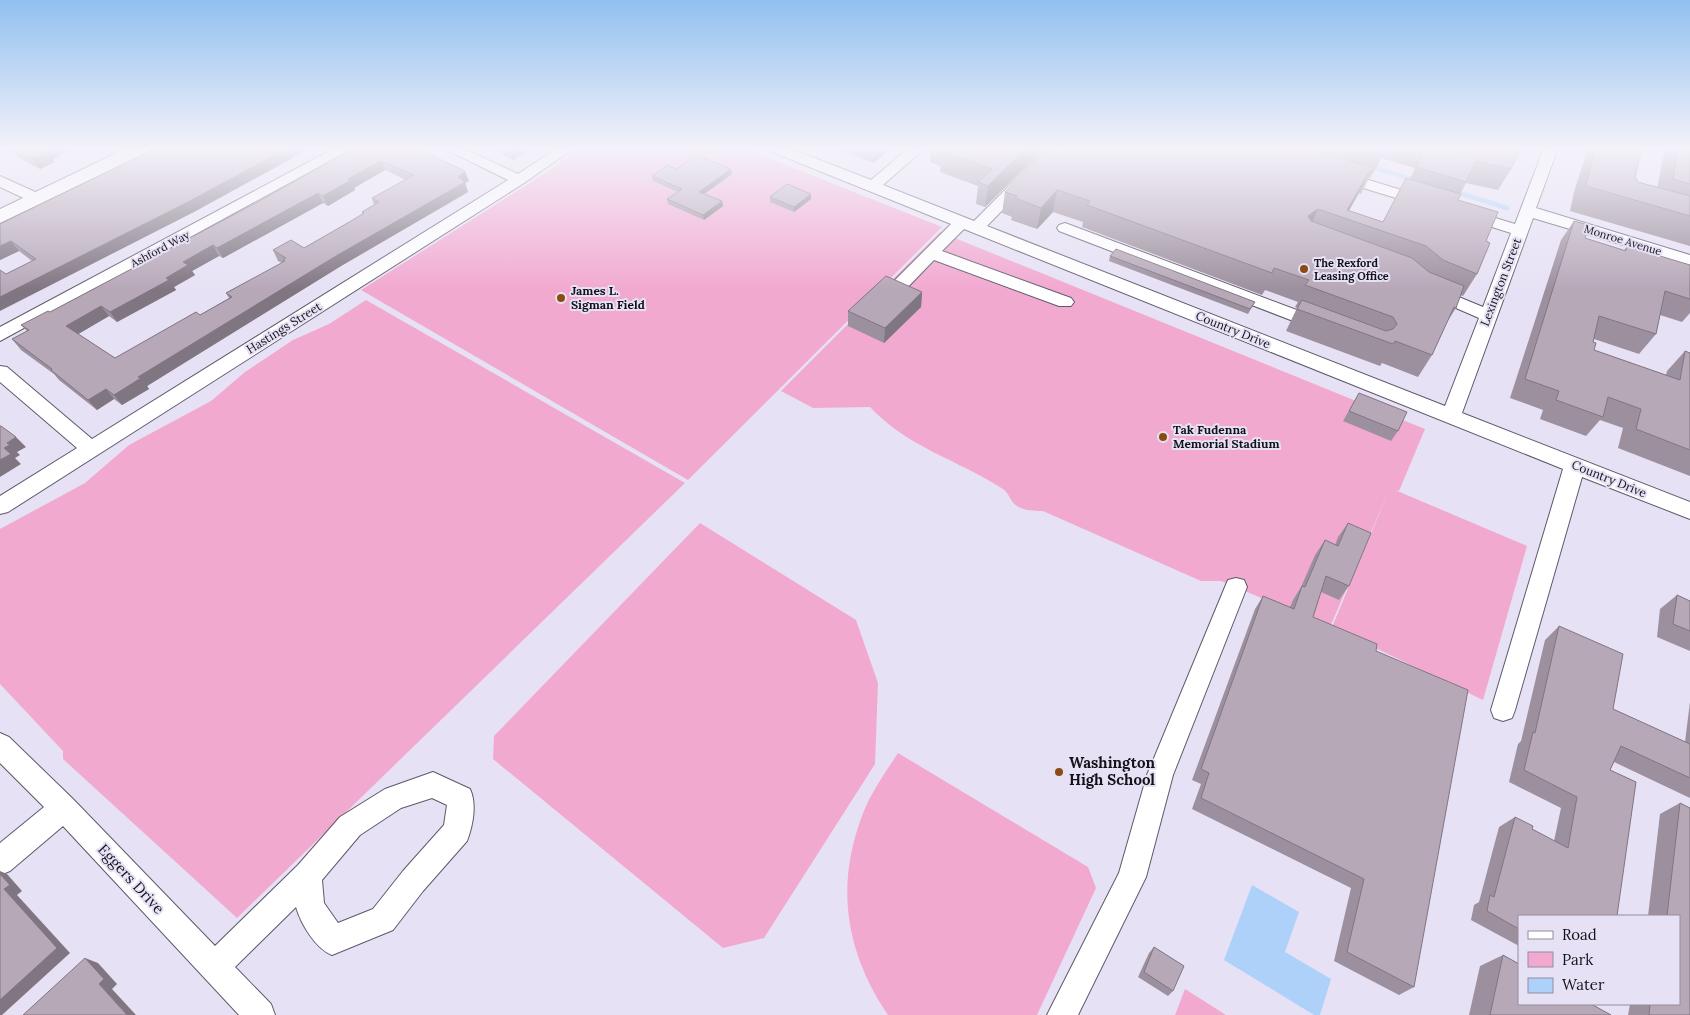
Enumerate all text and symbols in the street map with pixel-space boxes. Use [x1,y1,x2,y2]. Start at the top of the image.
street label: Monroe Avenue [1582,222,1664,258]
street label: Ashford Way [127,228,192,271]
street label: Lexington Street [1477,235,1524,328]
place label: The Rexford Leasing Office [1314,256,1389,283]
marker: The Rexford Leasing Office [1298,263,1310,275]
place label: James L. Sigman Field [571,283,645,312]
marker: James L. Sigman Field [555,292,567,304]
street label: Hastings Street [243,298,324,357]
street label: Country Drive [1194,308,1273,352]
place label: Tak Fudenna Memorial Stadium [1173,422,1279,451]
marker: Tak Fudenna Memorial Stadium [1157,431,1169,443]
street label: Country Drive [1570,457,1649,501]
place label: Washington High School [1069,753,1155,789]
marker: Washington High School [1053,766,1065,778]
street label: Eggers Drive [94,840,169,918]
legend [1518,915,1680,1005]
text: Road [1562,925,1597,944]
text: Park [1562,950,1593,969]
text: Water [1562,975,1605,994]

